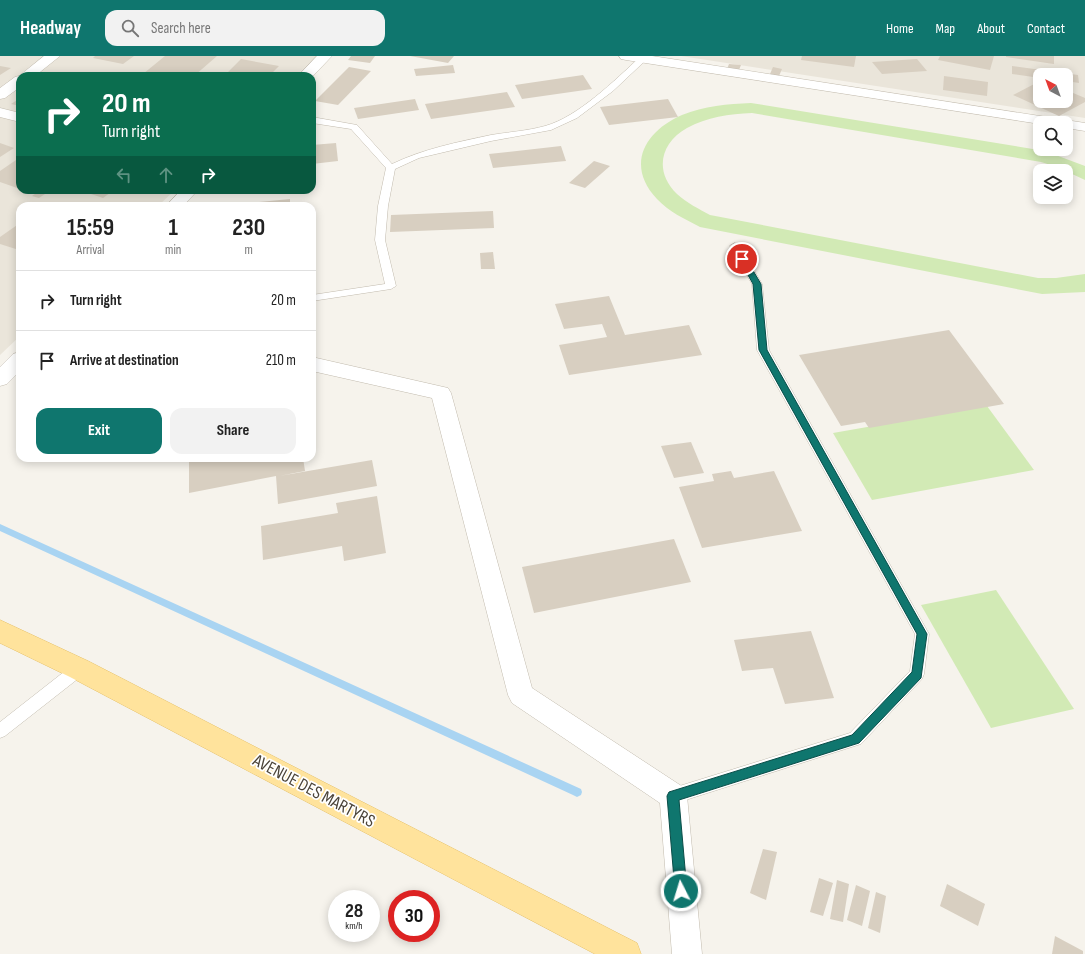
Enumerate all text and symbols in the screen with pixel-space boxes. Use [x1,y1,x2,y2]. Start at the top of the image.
search box [105,10,385,46]
text: Headway [20,17,81,40]
icon: search [119,17,141,39]
text: Search here [151,19,211,38]
text: Home [886,20,914,37]
text: Map [936,20,955,37]
text: About [977,20,1005,37]
text: Contact [1027,20,1065,37]
north arrow [1033,68,1073,108]
map controls [1033,68,1073,204]
text: 20 m [102,87,151,120]
icon: right [36,88,88,140]
button: search [1033,116,1073,156]
text: Turn right [102,121,160,142]
icon: left [113,164,135,186]
icon: ahead [155,164,177,186]
icon: right [197,164,219,186]
button: layers [1033,164,1073,204]
text: 15:59 [67,213,114,242]
text: 1 [169,213,178,242]
text: 230 [232,213,265,242]
text: Arrival [77,242,105,258]
text: min [165,242,181,258]
text: m [245,242,253,258]
pin [725,242,759,276]
icon: arrive [731,248,753,270]
icon: right [36,290,58,312]
text: Turn right [70,291,122,310]
text: 20 m [271,291,296,310]
icon: arrive [36,350,58,372]
text: Arrive at destination [70,351,179,370]
text: 210 m [266,351,296,370]
button: Exit [36,408,162,454]
button: Share [170,408,296,454]
street label: AVENUE DES MARTYRS [248,750,379,832]
position arrow [660,870,702,912]
speed limit sign: 30 [388,890,440,942]
text: 28 [345,899,363,923]
text: km/h [345,920,363,932]

